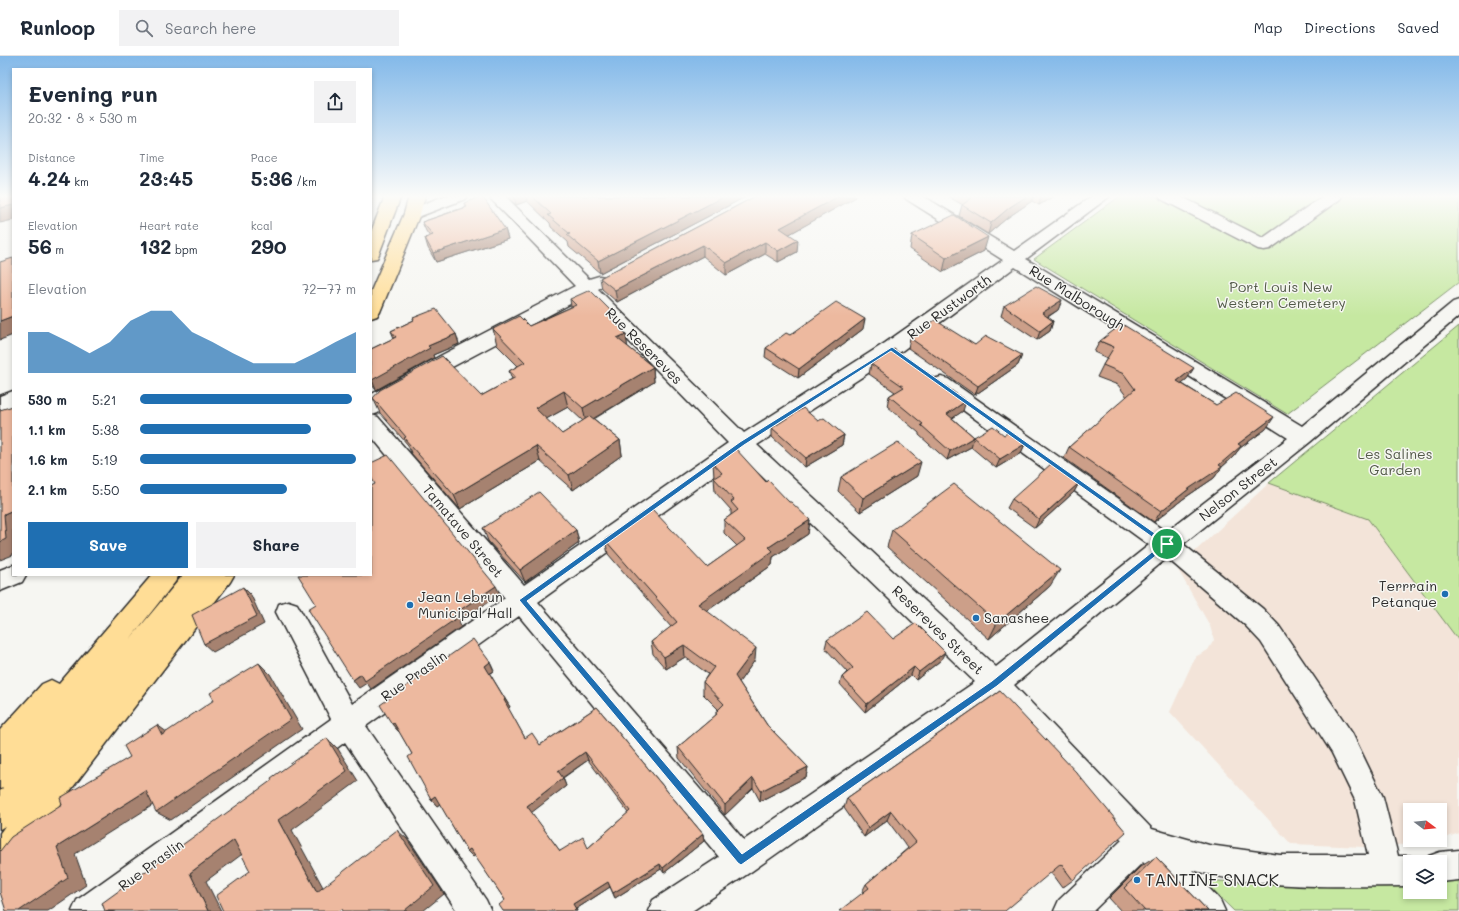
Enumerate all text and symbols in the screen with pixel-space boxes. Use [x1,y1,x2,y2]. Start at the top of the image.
search box [119,10,399,46]
text: Runloop [20,15,95,40]
icon: search [133,17,155,39]
text: Search here [165,18,256,38]
text: Map [1254,18,1282,37]
text: Directions [1304,18,1375,37]
text: Saved [1397,18,1439,37]
text: Evening run [28,79,158,108]
button: share [314,81,356,123]
text: 20:32 · 8 × 530 m [28,109,137,126]
text: Distance [28,150,75,165]
text: Time [139,150,164,165]
text: Pace [251,150,278,165]
text: 4.24 [28,165,71,191]
text: 23:45 [139,165,193,191]
text: 5:36 [251,165,293,191]
text: km [71,174,89,189]
text: /km [293,174,317,189]
text: Elevation [28,218,77,233]
text: Heart rate [139,218,199,233]
text: kcal [251,218,273,233]
text: 56 [28,233,52,259]
text: 132 [139,233,171,259]
text: 290 [251,233,287,259]
text: m [52,242,64,257]
text: bpm [171,242,197,257]
street label: Rue Malborough [1026,261,1129,335]
street label: Rue Rustworth [903,270,995,344]
park label: Port Louis New Western Cemetery [1216,277,1346,312]
text: Elevation [28,280,86,297]
text: 72–77 m [302,280,356,297]
street label: Rue Resereves [602,303,687,388]
text: 530 m [28,391,67,408]
text: 5:21 [92,391,117,408]
text: 1.1 km [28,421,66,438]
text: 5:38 [92,421,119,438]
park label: Les Salines Garden [1358,444,1432,479]
text: 1.6 km [28,451,68,468]
text: 5:19 [92,451,117,468]
street label: Nelson Street [1195,452,1281,525]
street label: Tamatave Street [419,480,508,581]
text: 2.1 km [28,481,67,498]
text: 5:50 [92,481,119,498]
button: Save [28,522,188,568]
button: Share [196,522,356,568]
pin [1150,527,1184,561]
icon: arrive [1156,533,1178,555]
place label: Terrrain Petanque [1372,576,1437,611]
street label: Resereves Street [888,581,988,678]
place label: Jean Lebrun Municipal Hall [418,587,512,622]
marker: Terrrain Petanque [1440,589,1450,599]
marker: Jean Lebrun Municipal Hall [405,600,415,610]
place label: Sanashee [984,608,1049,627]
marker: Sanashee [971,613,981,623]
street label: Rue Praslin [377,646,450,705]
north arrow [1403,803,1447,847]
map controls [1403,803,1447,899]
street label: Rue Praslin [114,834,187,895]
button: layers [1403,855,1447,899]
place label: TANTINE SNACK [1145,868,1279,890]
marker: TANTINE SNACK [1132,875,1142,885]

